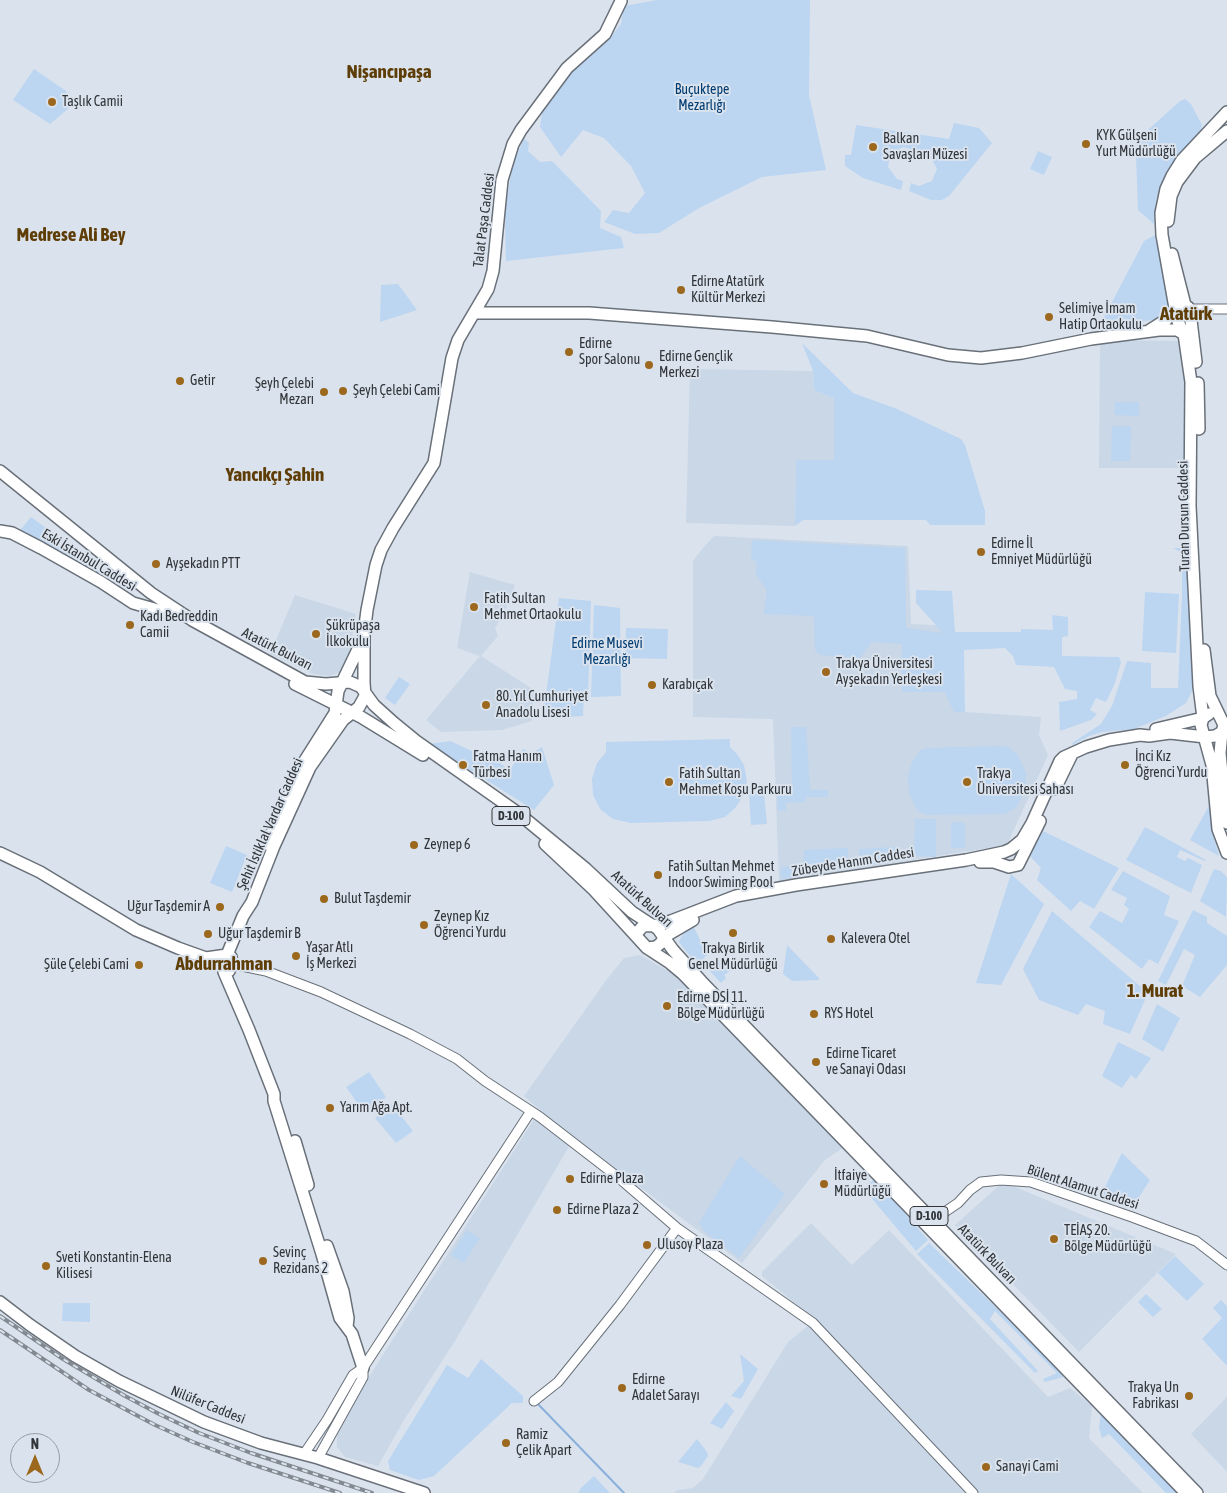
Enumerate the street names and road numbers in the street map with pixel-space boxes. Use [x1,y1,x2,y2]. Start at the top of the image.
street label: Talat Paşa Caddesi [470,172,498,268]
street label: Turan Dursun Caddesi [1175,460,1193,572]
street label: Eski İstanbul Caddesi [39,525,139,595]
street label: Atatürk Bulvarı [239,624,315,674]
street label: Şehit İstiklal Vardar Caddesi [233,755,307,893]
road number: D-100 [492,806,530,826]
street label: Zübeyde Hanım Caddesi [791,844,915,880]
street label: Atatürk Bulvarı [608,867,676,931]
street label: Bülent Alamut Caddesi [1025,1161,1141,1213]
road number: D-100 [910,1206,948,1226]
street label: Atatürk Bulvarı [954,1221,1020,1287]
street label: Nilüfer Caddesi [168,1382,248,1428]

